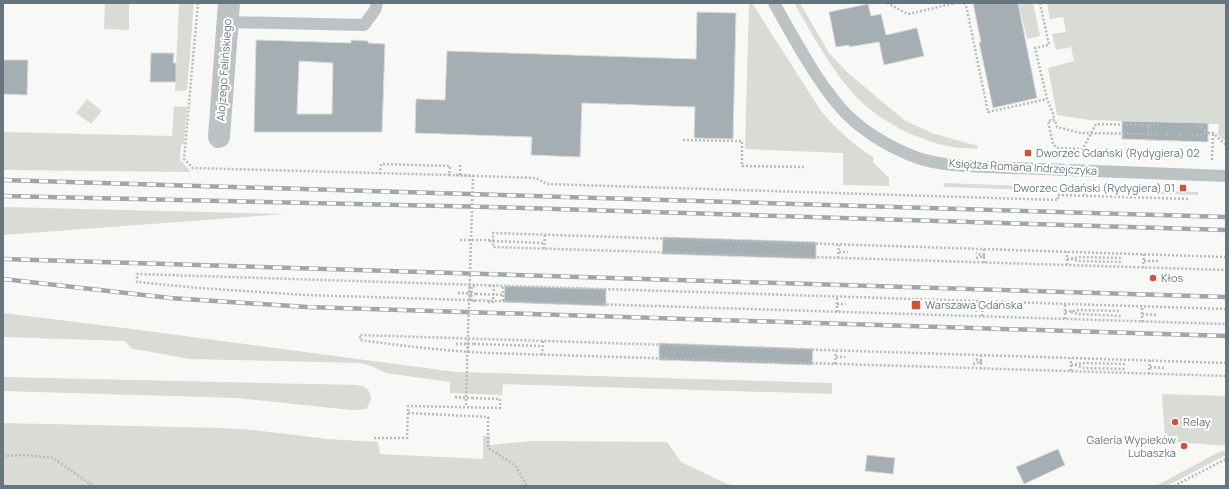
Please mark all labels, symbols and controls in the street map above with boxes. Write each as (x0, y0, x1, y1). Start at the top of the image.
street label: Alojzego Felińskiego (212, 18, 235, 122)
place label: Dworzec Gdański (Rydygiera) 02 (1036, 145, 1200, 160)
marker: Dworzec Gdański (Rydygiera) 02 (1023, 148, 1033, 158)
street label: Księdza Romana Indrzejczyka (949, 155, 1097, 178)
place label: Dworzec Gdański (Rydygiera) 01 (1013, 180, 1175, 195)
marker: Dworzec Gdański (Rydygiera) 01 (1178, 183, 1188, 193)
place label: Kłos (1161, 270, 1183, 285)
marker: Kłos (1148, 273, 1158, 283)
place label: Warszawa Gdańska (925, 297, 1023, 312)
marker: Warszawa Gdańska (910, 299, 922, 311)
place label: Relay (1183, 414, 1211, 429)
marker: Relay (1170, 417, 1180, 427)
place label: Galeria Wypieków Lubaszka (1087, 432, 1177, 460)
marker: Galeria Wypieków Lubaszka (1179, 441, 1189, 451)

